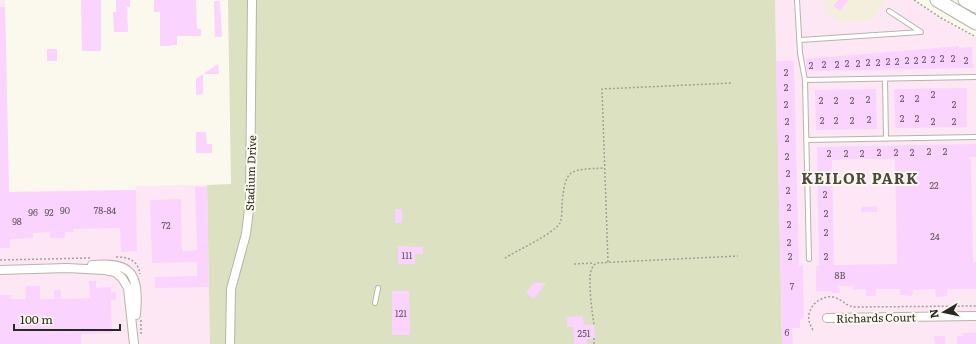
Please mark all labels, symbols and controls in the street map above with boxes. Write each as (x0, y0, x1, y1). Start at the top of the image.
house number: 2 (940, 51, 945, 65)
house number: 2 (951, 51, 956, 65)
house number: 2 (922, 52, 927, 66)
house number: 2 (931, 52, 936, 66)
house number: 2 (905, 53, 910, 67)
house number: 2 (914, 53, 919, 67)
house number: 2 (964, 53, 969, 67)
house number: 2 (886, 54, 891, 68)
house number: 2 (895, 54, 900, 68)
house number: 2 (866, 55, 871, 69)
house number: 2 (876, 55, 881, 69)
house number: 2 (845, 56, 850, 70)
house number: 2 (856, 56, 861, 70)
house number: 2 (822, 57, 827, 71)
house number: 2 (835, 57, 840, 71)
house number: 2 (809, 58, 814, 72)
house number: 2 (784, 65, 789, 79)
house number: 2 (784, 80, 789, 94)
house number: 2 (931, 87, 936, 101)
house number: 2 (900, 91, 905, 105)
house number: 2 (915, 91, 920, 105)
house number: 2 (866, 92, 871, 106)
house number: 2 (819, 93, 824, 107)
house number: 2 (834, 93, 839, 107)
house number: 2 (850, 93, 855, 107)
house number: 2 (784, 97, 789, 111)
house number: 2 (952, 97, 957, 111)
house number: 2 (900, 111, 905, 125)
house number: 2 (915, 111, 920, 125)
house number: 2 (867, 112, 872, 126)
house number: 2 (820, 113, 825, 127)
house number: 2 (834, 113, 839, 127)
house number: 2 (850, 113, 855, 127)
house number: 2 (785, 114, 790, 128)
house number: 2 (931, 114, 936, 128)
house number: 2 (952, 114, 957, 128)
house number: 2 (785, 131, 790, 145)
street label: Stadium Drive (241, 135, 259, 211)
house number: 2 (927, 144, 932, 158)
house number: 2 (943, 144, 948, 158)
house number: 2 (877, 145, 882, 159)
house number: 2 (894, 145, 899, 159)
house number: 2 (910, 145, 915, 159)
house number: 2 (827, 146, 832, 160)
house number: 2 (844, 146, 849, 160)
house number: 2 (860, 146, 865, 160)
house number: 2 (785, 149, 790, 163)
house number: 2 (786, 166, 791, 180)
district label: KEILOR PARK (801, 166, 919, 189)
house number: 22 (929, 178, 939, 192)
house number: 2 (786, 183, 791, 197)
house number: 2 (823, 187, 828, 201)
house number: 2 (787, 200, 792, 214)
house number: 90 (60, 203, 70, 217)
house number: 78-84 (94, 203, 116, 217)
house number: 96 (28, 205, 38, 219)
house number: 92 (44, 205, 54, 219)
house number: 2 (824, 206, 829, 220)
house number: 98 (12, 214, 22, 228)
house number: 2 (787, 217, 792, 231)
house number: 72 (161, 218, 171, 232)
house number: 2 (824, 225, 829, 239)
house number: 24 (930, 229, 940, 243)
house number: 2 (787, 235, 792, 249)
house number: 111 (402, 248, 413, 262)
house number: 2 (788, 249, 793, 263)
house number: 2 (824, 249, 829, 263)
house number: 8B (835, 268, 846, 282)
house number: 7 (790, 279, 795, 293)
north arrow (924, 292, 964, 332)
scale bar (14, 306, 120, 332)
house number: 121 (395, 306, 407, 320)
street label: Richards Court (836, 308, 917, 326)
text: N (925, 308, 942, 320)
text: 100 m (20, 310, 53, 328)
house number: 6 (785, 325, 790, 339)
house number: 251 (578, 326, 591, 340)

